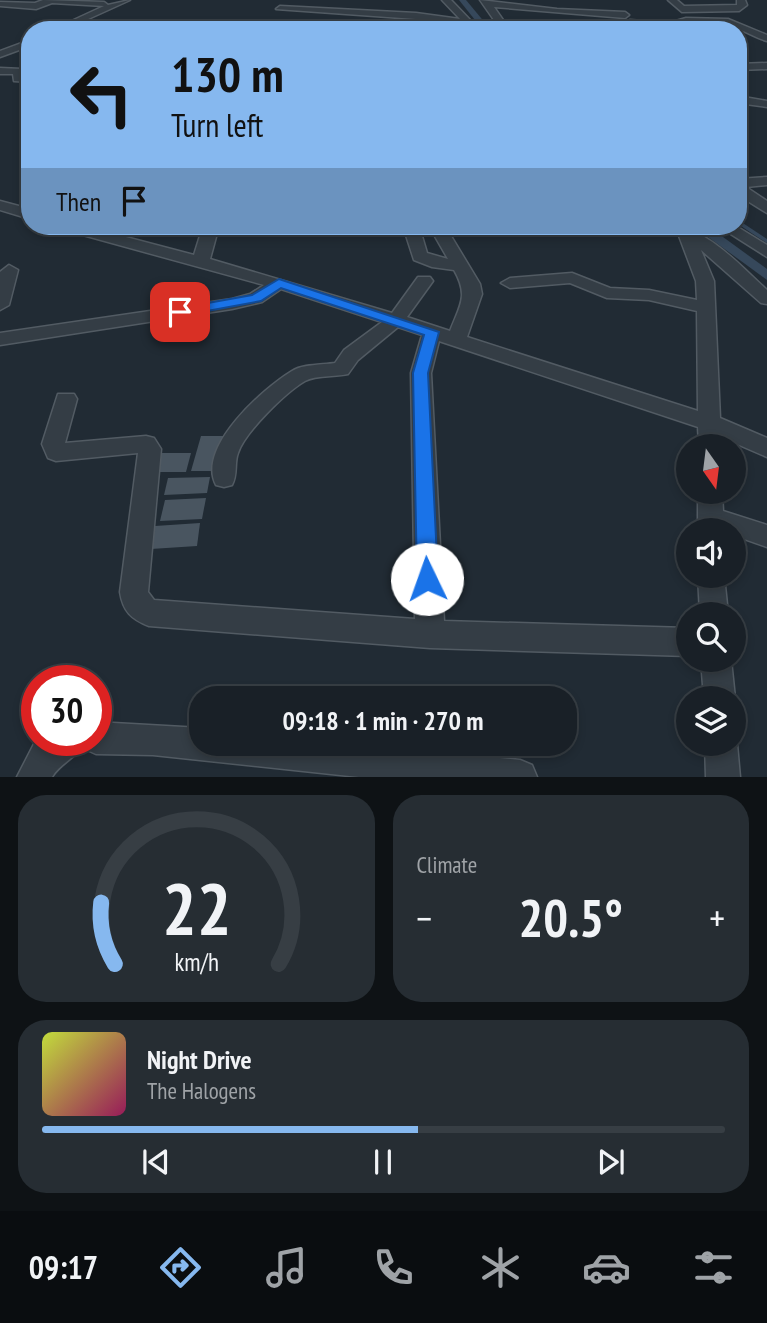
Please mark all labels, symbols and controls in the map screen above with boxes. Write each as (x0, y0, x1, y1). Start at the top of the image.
text: 130 m (171, 42, 284, 106)
icon: left (56, 49, 147, 140)
text: Turn left (171, 104, 263, 146)
icon: arrive (115, 182, 153, 220)
text: Then (56, 185, 101, 218)
pin (150, 282, 210, 342)
icon: arrive (161, 293, 199, 331)
north arrow (676, 434, 746, 504)
map controls (676, 434, 746, 756)
button: sound (676, 518, 746, 588)
position arrow (390, 542, 464, 616)
button: search (676, 602, 746, 672)
speed limit sign: 30 (21, 665, 112, 756)
button: layers (676, 686, 746, 756)
text: 09:18 · 1 min · 270 m (283, 704, 483, 737)
text: Climate (417, 850, 477, 879)
text: 22 (161, 861, 231, 955)
text: 20.5° (518, 884, 623, 951)
text: − (417, 893, 432, 942)
text: + (709, 893, 725, 942)
text: km/h (174, 946, 218, 978)
text: Night Drive (147, 1043, 252, 1076)
text: The Halogens (147, 1076, 256, 1105)
icon: previous (137, 1143, 175, 1181)
icon: pause (364, 1143, 402, 1181)
icon: next (592, 1143, 630, 1181)
icon: directions (156, 1243, 205, 1292)
icon: music (262, 1243, 311, 1292)
icon: phone (369, 1243, 418, 1292)
icon: climate (476, 1243, 525, 1292)
icon: car (582, 1243, 631, 1292)
icon: filters (689, 1243, 738, 1292)
text: 09:17 (29, 1246, 98, 1288)

